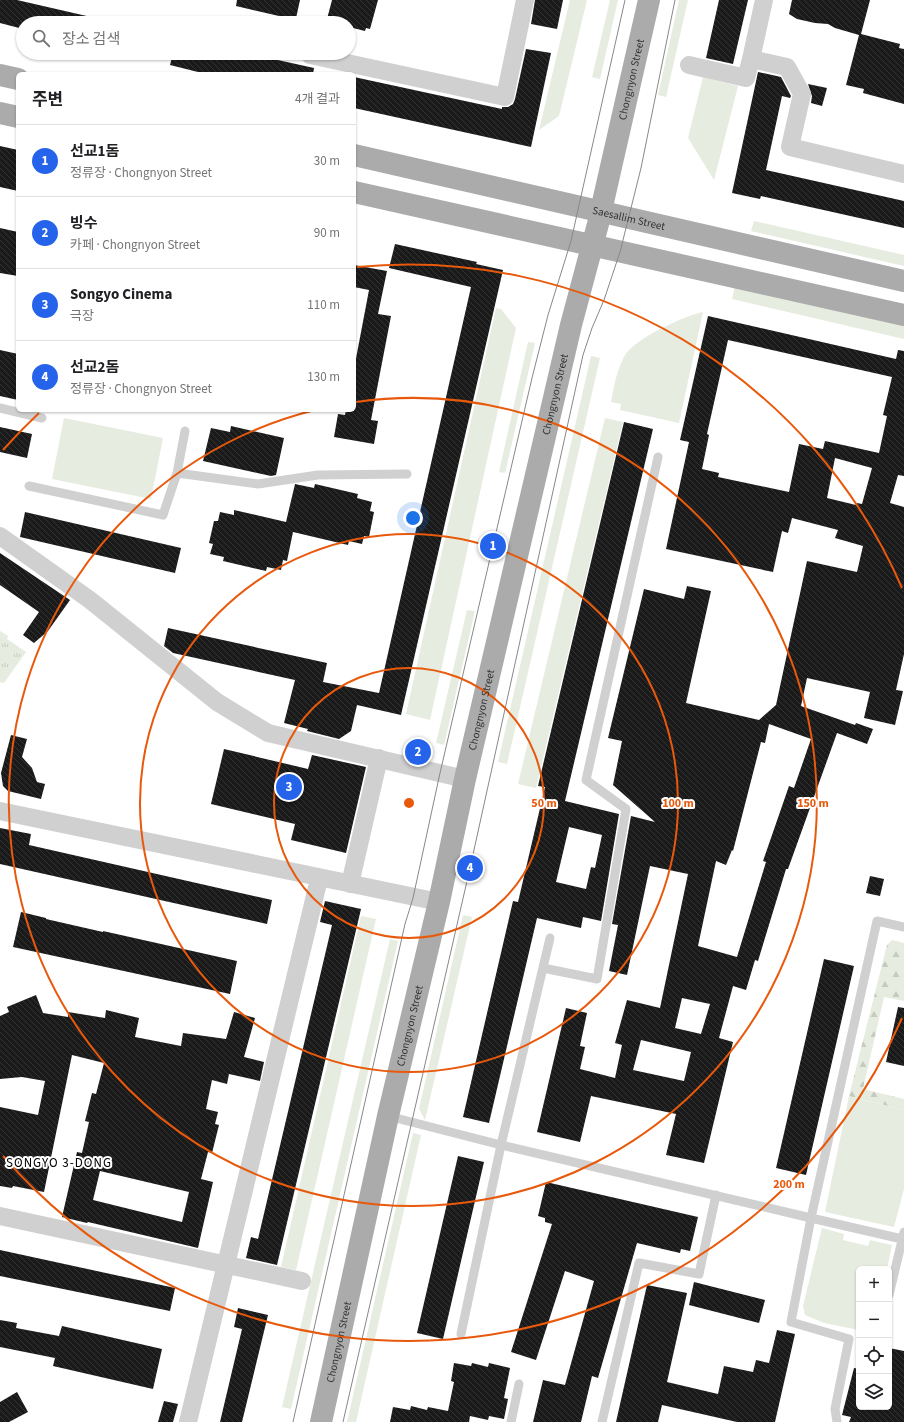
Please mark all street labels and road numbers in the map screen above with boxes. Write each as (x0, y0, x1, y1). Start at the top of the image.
street label: Chongnyon Street (614, 37, 647, 121)
street label: Saesallim Street (591, 202, 667, 234)
street label: Chongnyon Street (538, 352, 572, 436)
street label: Chongnyon Street (464, 668, 498, 752)
street label: Chongnyon Street (393, 984, 426, 1068)
street label: Chongnyon Street (322, 1300, 355, 1384)

